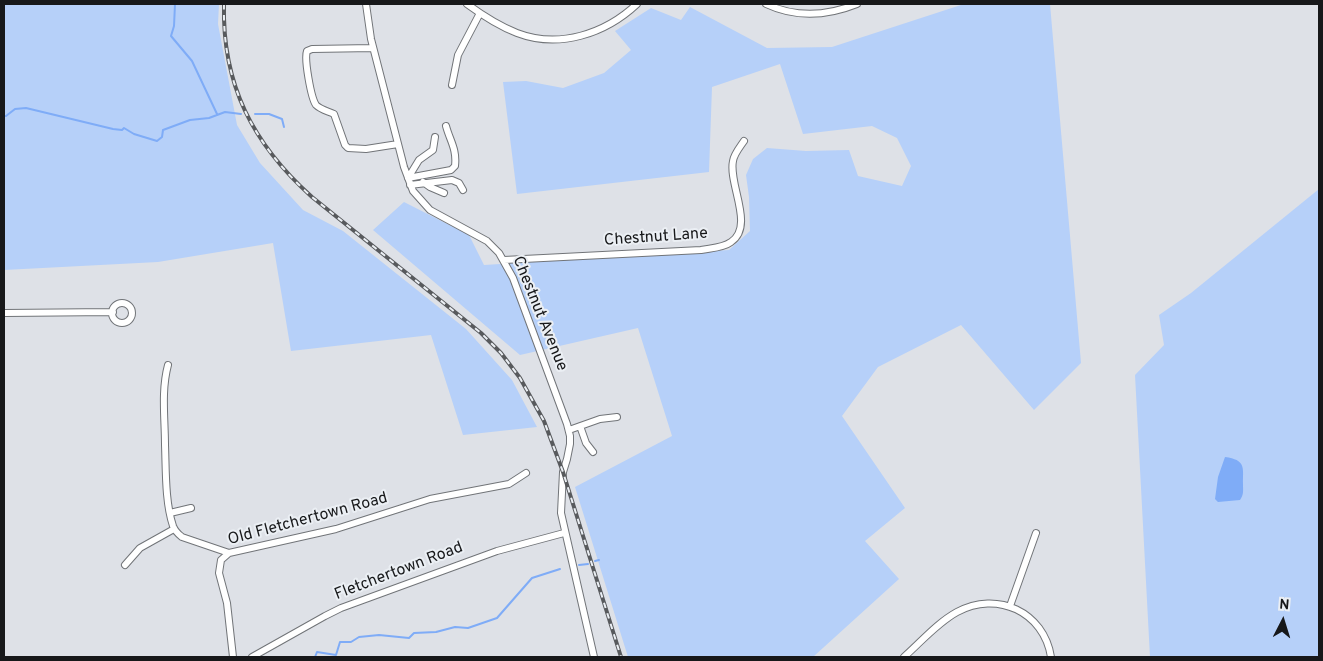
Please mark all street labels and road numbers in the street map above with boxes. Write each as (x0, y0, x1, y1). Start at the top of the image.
street label: Chestnut Lane (603, 225, 709, 251)
street label: Chestnut Avenue (507, 254, 571, 374)
street label: Old Fletchertown Road (226, 489, 390, 551)
street label: Fletchertown Road (332, 539, 466, 605)

